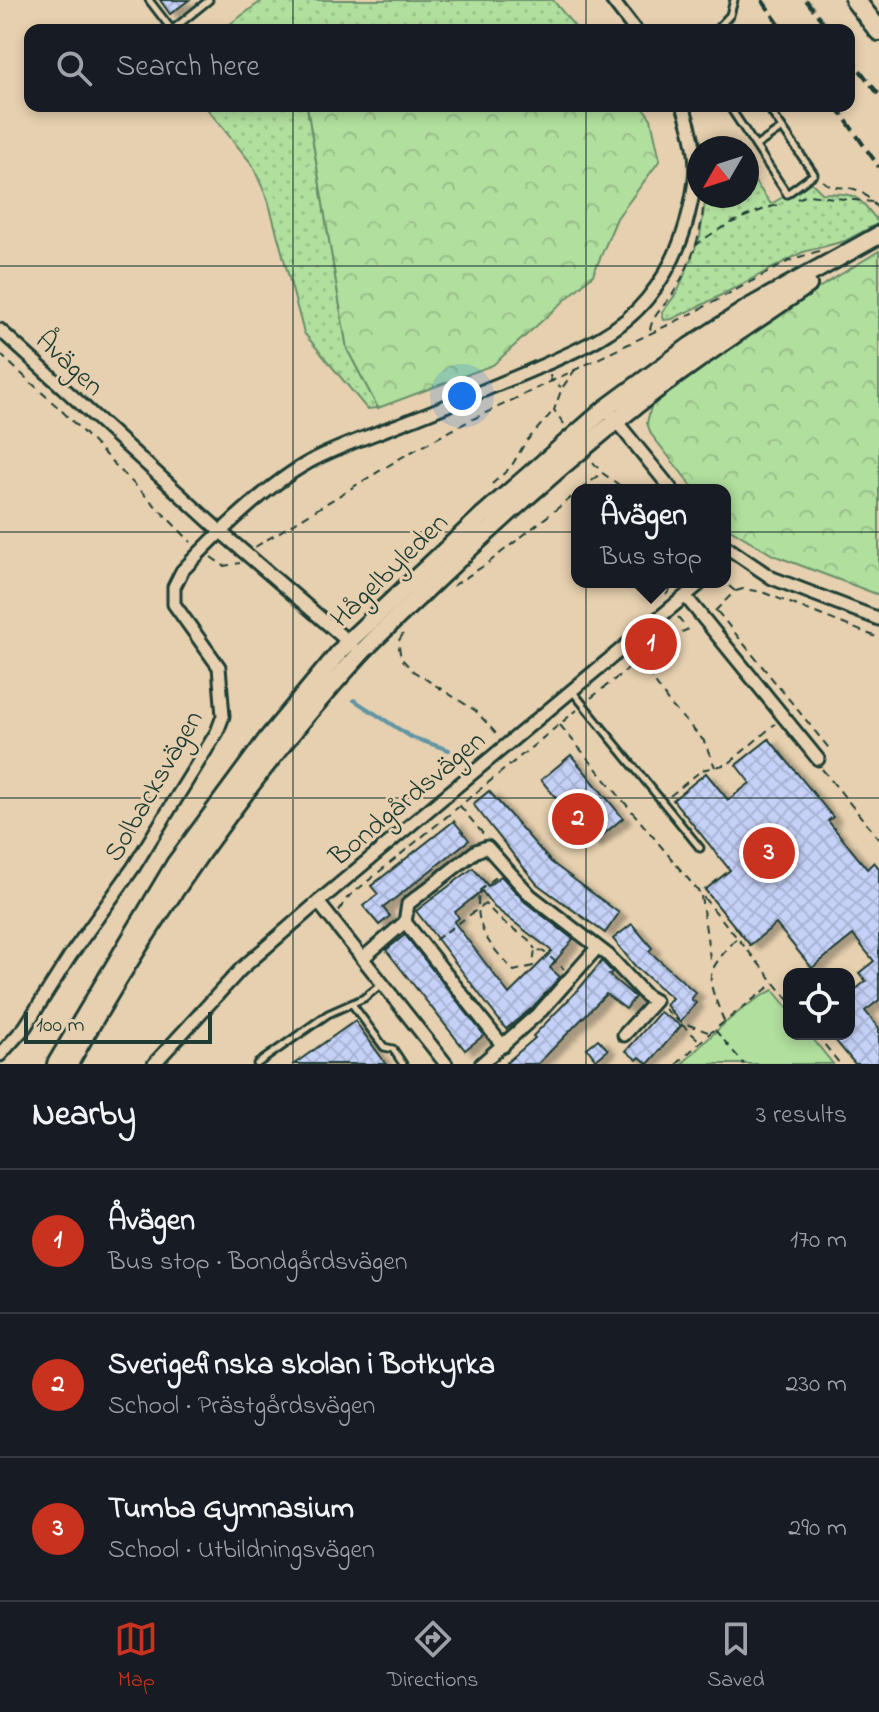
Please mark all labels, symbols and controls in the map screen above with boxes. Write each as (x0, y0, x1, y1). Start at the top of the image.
search box (24, 24, 855, 112)
icon: search (52, 46, 96, 90)
text: Search here (116, 46, 260, 90)
north arrow (687, 136, 759, 208)
street label: Åvägen (25, 322, 112, 407)
your location (442, 376, 482, 416)
popup (571, 484, 731, 588)
text: Åvägen (600, 495, 687, 539)
street label: Hågelbyleden (322, 504, 459, 639)
text: Bus stop (600, 539, 702, 577)
pin: 1 (625, 614, 677, 674)
street label: Solbacksvägen (95, 703, 215, 870)
street label: Bondgårdsvägen (320, 722, 495, 878)
pin: 2 (552, 789, 604, 849)
pin: 3 (743, 823, 795, 883)
map controls (783, 968, 855, 1040)
button: locate (783, 968, 855, 1040)
scale bar (24, 1008, 212, 1044)
text: 100 m (36, 1010, 85, 1042)
text: Nearby (32, 1091, 136, 1141)
text: 3 results (756, 1097, 847, 1135)
text: Åvägen (108, 1200, 195, 1244)
text: 1 (54, 1222, 62, 1260)
text: 170 m (790, 1222, 847, 1260)
text: Bus stop · Bondgårdsvägen (108, 1244, 408, 1282)
text: Sverigefinska skolan i Botkyrka (108, 1344, 495, 1388)
text: 2 (52, 1366, 64, 1404)
text: 230 m (785, 1366, 847, 1404)
text: School · Prästgårdsvägen (108, 1388, 375, 1426)
text: Tumba Gymnasium (108, 1488, 354, 1532)
text: 3 (53, 1510, 63, 1548)
text: 290 m (788, 1510, 847, 1548)
text: School · Utbildningsvägen (108, 1532, 375, 1570)
tab: Map (114, 1617, 158, 1697)
tab: Directions (387, 1617, 478, 1697)
tab: Saved (707, 1617, 765, 1697)

